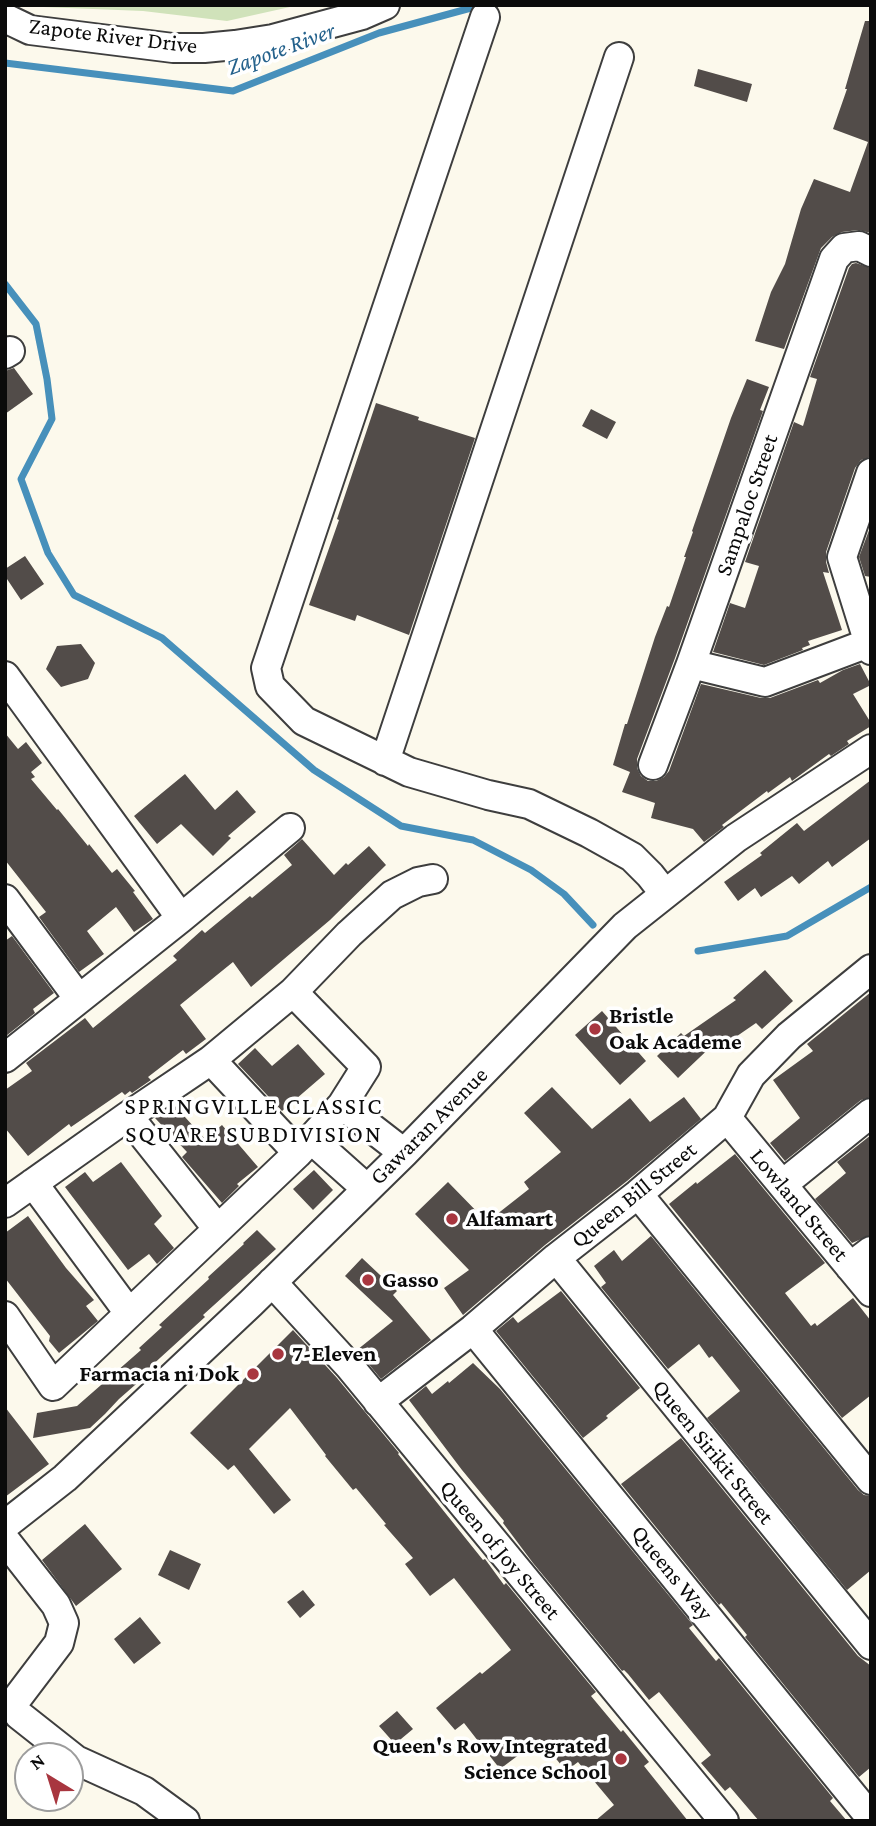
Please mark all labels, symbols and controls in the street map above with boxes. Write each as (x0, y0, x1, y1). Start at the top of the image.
street label: Zapote River Drive (27, 12, 199, 60)
water label: Zapote River (223, 16, 339, 82)
street label: Sampaloc Street (710, 431, 784, 579)
place label: Bristle Oak Academe (609, 1002, 742, 1056)
marker: Bristle Oak Academe (587, 1021, 603, 1037)
street label: Gawaran Avenue (364, 1061, 494, 1191)
district label: SPRINGVILLE CLASSIC SQUARE SUBDIVISION (127, 1093, 381, 1149)
street label: Queen Bill Street (566, 1136, 702, 1254)
street label: Lowland Street (744, 1143, 854, 1267)
place label: Alfamart (466, 1205, 553, 1233)
marker: Alfamart (444, 1211, 460, 1227)
place label: Gasso (382, 1266, 439, 1294)
marker: Gasso (360, 1272, 376, 1288)
place label: 7-Eleven (292, 1340, 377, 1368)
marker: 7-Eleven (270, 1346, 286, 1362)
place label: Farmacia ni Dok (79, 1360, 239, 1388)
marker: Farmacia ni Dok (245, 1366, 261, 1382)
street label: Queen Sirikit Street (646, 1374, 780, 1530)
street label: Queen of Joy Street (434, 1474, 566, 1626)
street label: Queens Way (625, 1520, 719, 1626)
place label: Queen's Row Integrated Science School (373, 1732, 607, 1786)
north arrow (14, 1742, 84, 1812)
text: N (25, 1749, 49, 1774)
marker: Queen's Row Integrated Science School (613, 1751, 629, 1767)

